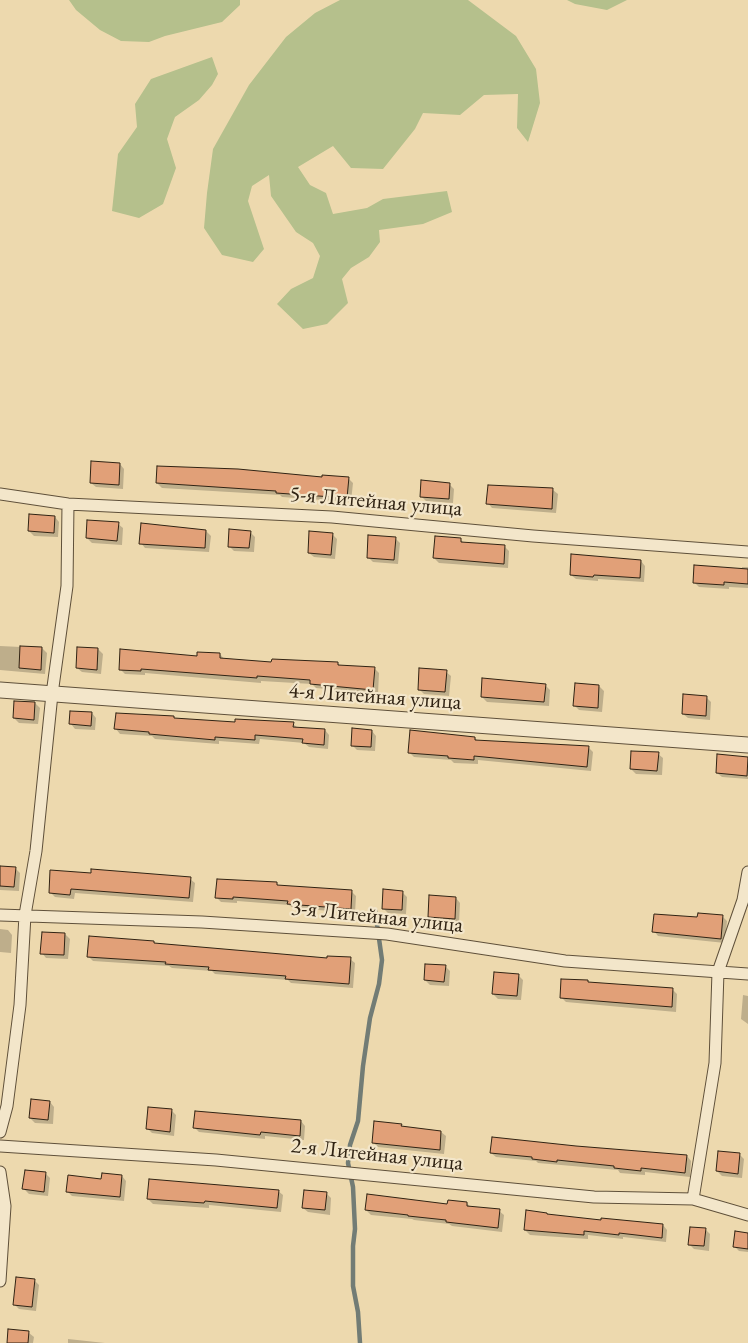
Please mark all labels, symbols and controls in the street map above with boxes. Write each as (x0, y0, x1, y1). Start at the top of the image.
street label: 5-я Литейная улица (289, 481, 463, 523)
street label: 4-я Литейная улица (288, 678, 462, 716)
street label: 3-я Литейная улица (290, 895, 464, 939)
street label: 2-я Литейная улица (290, 1133, 464, 1177)

